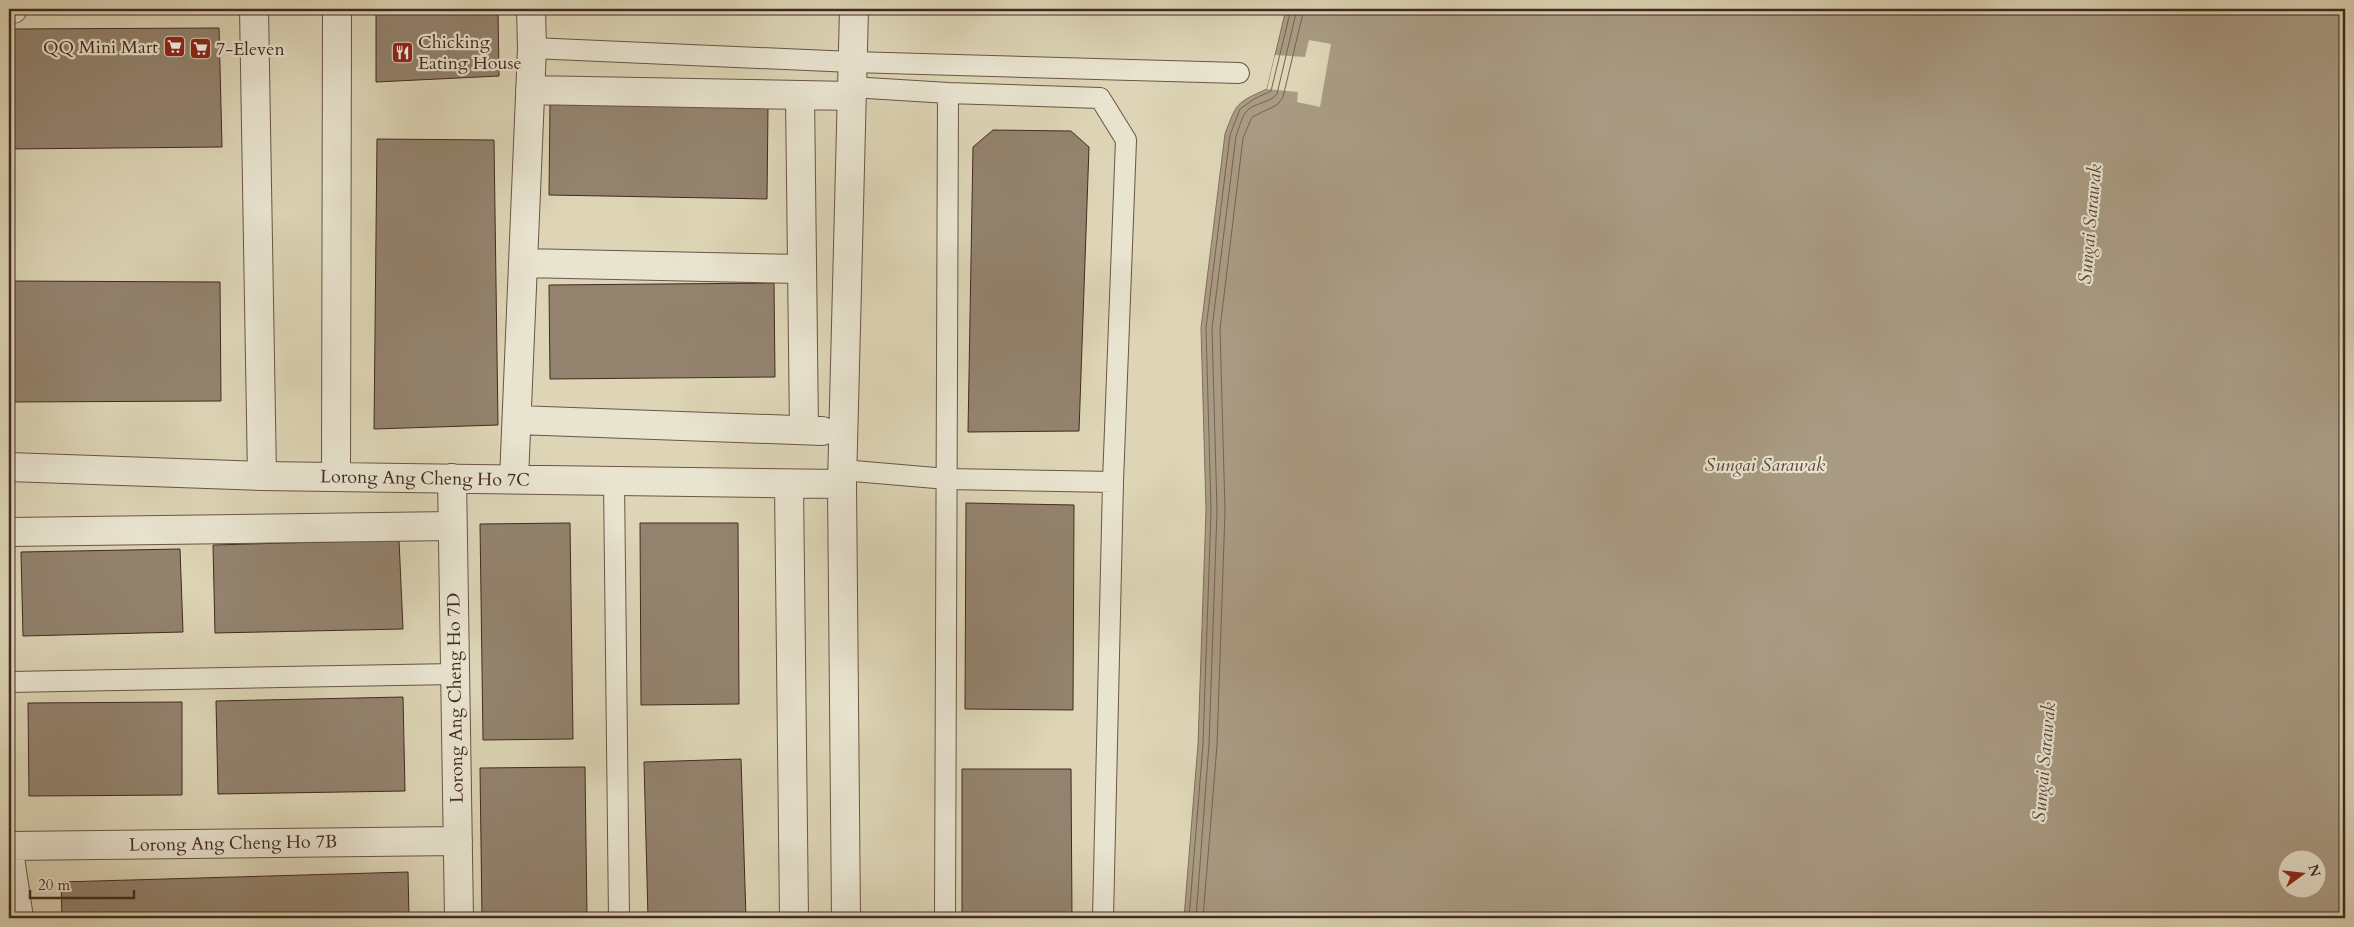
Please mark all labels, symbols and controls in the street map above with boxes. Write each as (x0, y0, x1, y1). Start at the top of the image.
place label: Chicking Eating House (418, 30, 522, 76)
place label: QQ Mini Mart (43, 35, 158, 60)
supermarket icon: QQ Mini Mart (162, 35, 186, 59)
supermarket icon: 7-Eleven (188, 37, 212, 61)
place label: 7-Eleven (216, 37, 285, 62)
restaurant icon: Chicking Eating House (390, 40, 414, 64)
water label: Sungai Sarawak (2072, 162, 2108, 285)
water label: Sungai Sarawak (1705, 452, 1826, 478)
street label: Lorong Ang Cheng Ho 7C (320, 464, 530, 493)
street label: Lorong Ang Cheng Ho 7D (441, 593, 470, 803)
water label: Sungai Sarawak (2026, 700, 2062, 823)
street label: Lorong Ang Cheng Ho 7B (129, 829, 337, 858)
north arrow (2276, 850, 2326, 900)
text: N (2303, 862, 2325, 879)
scale bar (30, 867, 134, 899)
text: 20 m (38, 875, 70, 895)

